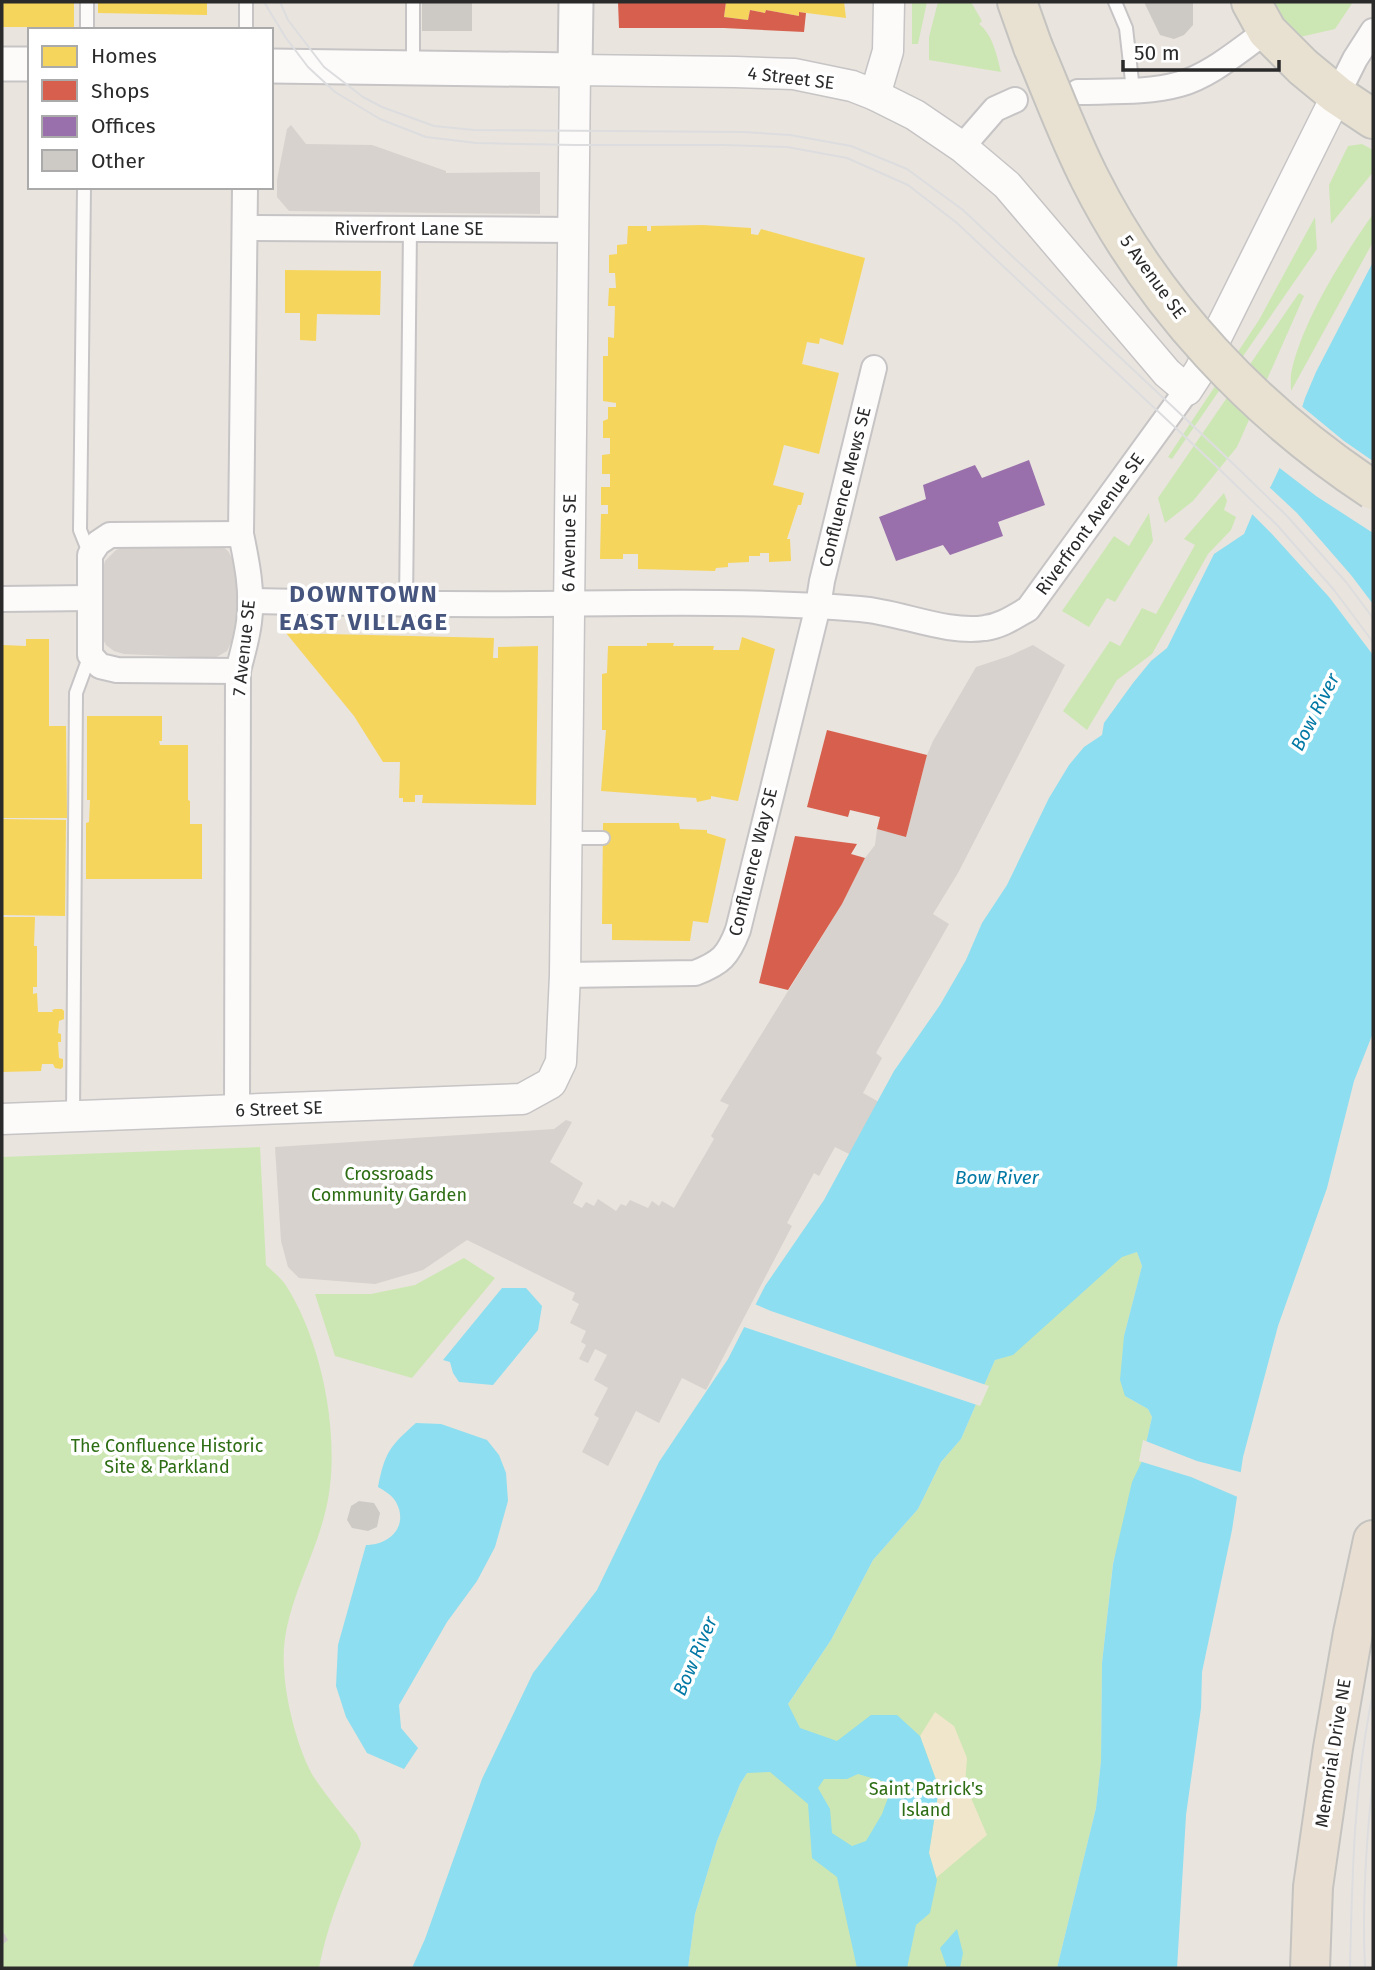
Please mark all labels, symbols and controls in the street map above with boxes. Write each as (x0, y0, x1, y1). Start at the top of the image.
legend (28, 28, 273, 189)
scale bar (1123, 28, 1279, 72)
text: 50 m (1134, 40, 1180, 66)
text: Homes (91, 43, 157, 69)
street label: 4 Street SE (746, 62, 836, 94)
text: Shops (91, 78, 149, 104)
text: Offices (91, 113, 156, 139)
text: Other (91, 148, 145, 174)
street label: Riverfront Lane SE (334, 218, 484, 240)
street label: 5 Avenue SE (1115, 231, 1191, 323)
street label: Confluence Mews SE (814, 405, 876, 569)
street label: Riverfront Avenue SE (1031, 449, 1149, 599)
street label: 6 Avenue SE (557, 494, 581, 592)
district label: DOWNTOWN EAST VILLAGE (279, 580, 449, 636)
street label: 7 Avenue SE (228, 599, 260, 697)
water label: Bow River (1286, 669, 1345, 755)
street label: Confluence Way SE (724, 786, 782, 938)
street label: 6 Street SE (235, 1096, 323, 1122)
park label: Crossroads Community Garden (311, 1163, 467, 1206)
water label: Bow River (955, 1166, 1040, 1189)
park label: The Confluence Historic Site & Parkland (71, 1435, 264, 1478)
water label: Bow River (668, 1612, 722, 1699)
street label: Memorial Drive NE (1310, 1677, 1356, 1829)
park label: Saint Patrick's Island (869, 1778, 983, 1821)

